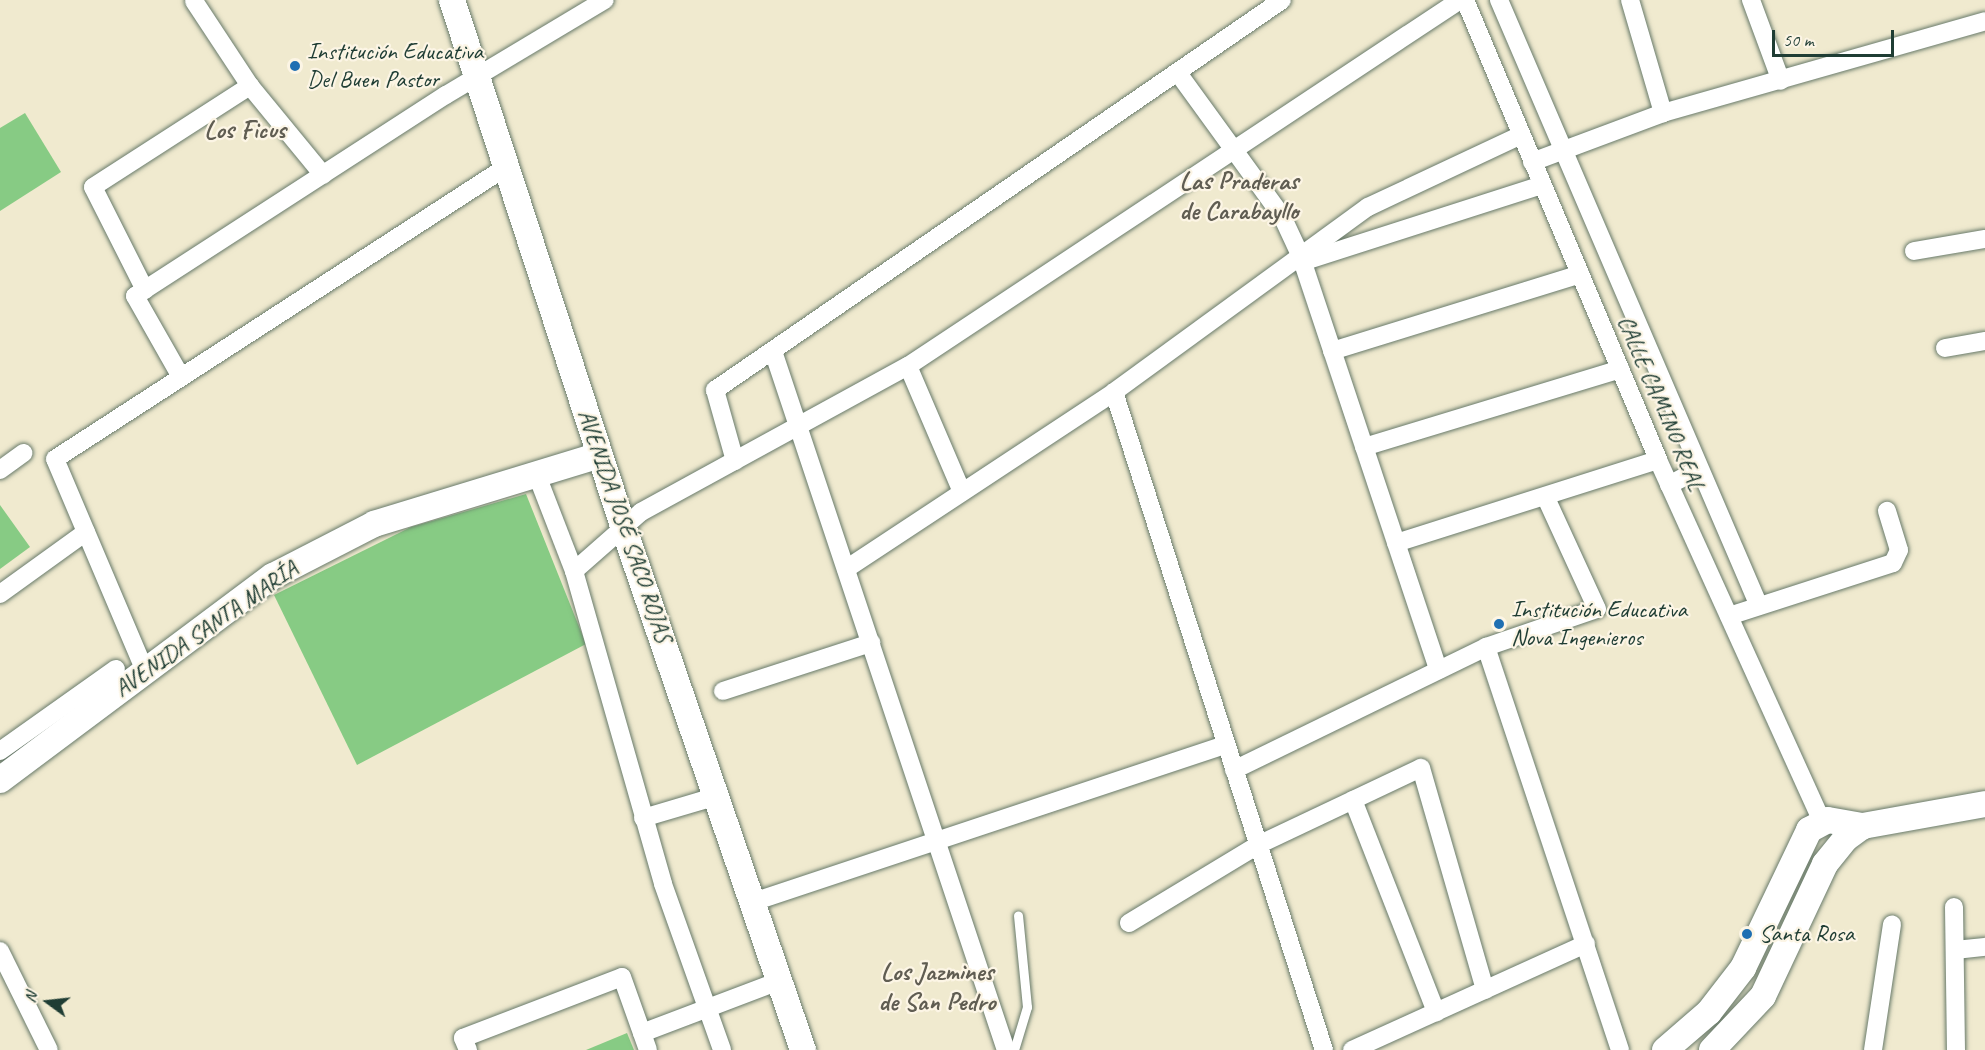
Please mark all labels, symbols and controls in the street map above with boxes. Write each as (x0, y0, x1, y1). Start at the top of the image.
scale bar (1775, 18, 1896, 56)
text: 50 m (1783, 29, 1814, 51)
place label: Institución Educativa Del Buen Pastor (307, 38, 482, 94)
marker: Institución Educativa Del Buen Pastor (288, 59, 302, 73)
district label: Los Ficus (204, 114, 286, 146)
district label: Las Praderas de Carabayllo (1179, 165, 1299, 226)
street label: CALLE CAMINO REAL (1611, 311, 1711, 495)
street label: AVENIDA JOSÉ SACO ROJAS (571, 405, 679, 647)
street label: AVENIDA SANTA MARÍA (109, 555, 303, 703)
place label: Institución Educativa Nova Ingenieros (1511, 596, 1686, 652)
marker: Institución Educativa Nova Ingenieros (1492, 617, 1506, 631)
place label: Santa Rosa (1759, 920, 1854, 948)
marker: Santa Rosa (1740, 927, 1754, 941)
district label: Los Jazmines de San Pedro (878, 956, 996, 1018)
north arrow (18, 972, 78, 1032)
text: N (20, 990, 42, 1005)

